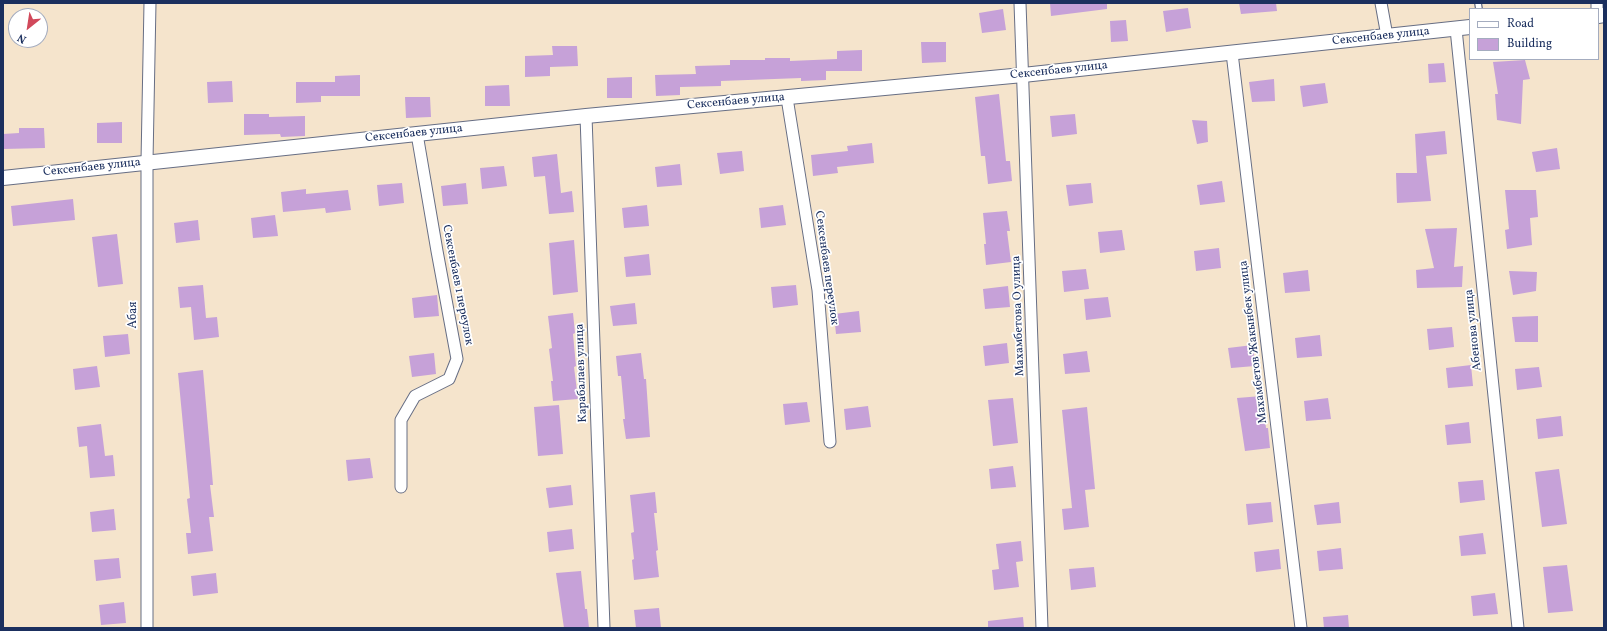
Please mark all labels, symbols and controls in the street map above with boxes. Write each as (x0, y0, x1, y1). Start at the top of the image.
north arrow (8, 8, 48, 48)
legend (1469, 8, 1599, 60)
text: Road (1507, 16, 1534, 32)
street label: Сексенбаев улица (1332, 25, 1430, 49)
text: N (15, 29, 29, 46)
text: Building (1507, 36, 1552, 52)
street label: Сексенбаев улица (1010, 59, 1108, 83)
street label: Сексенбаев улица (687, 91, 785, 113)
street label: Сексенбаев улица (365, 122, 463, 146)
street label: Сексенбаев улица (43, 156, 141, 180)
street label: Сексенбаев переулок (811, 210, 841, 326)
street label: Сексенбаев 1 переулок (438, 224, 476, 346)
street label: Махамбетова О улица (1010, 255, 1028, 377)
street label: Махамбетов Жакынбек улица (1237, 260, 1271, 424)
street label: Абенова улица (1463, 288, 1485, 372)
street label: Абая (127, 301, 141, 329)
street label: Карабалаев улица (573, 323, 591, 423)

